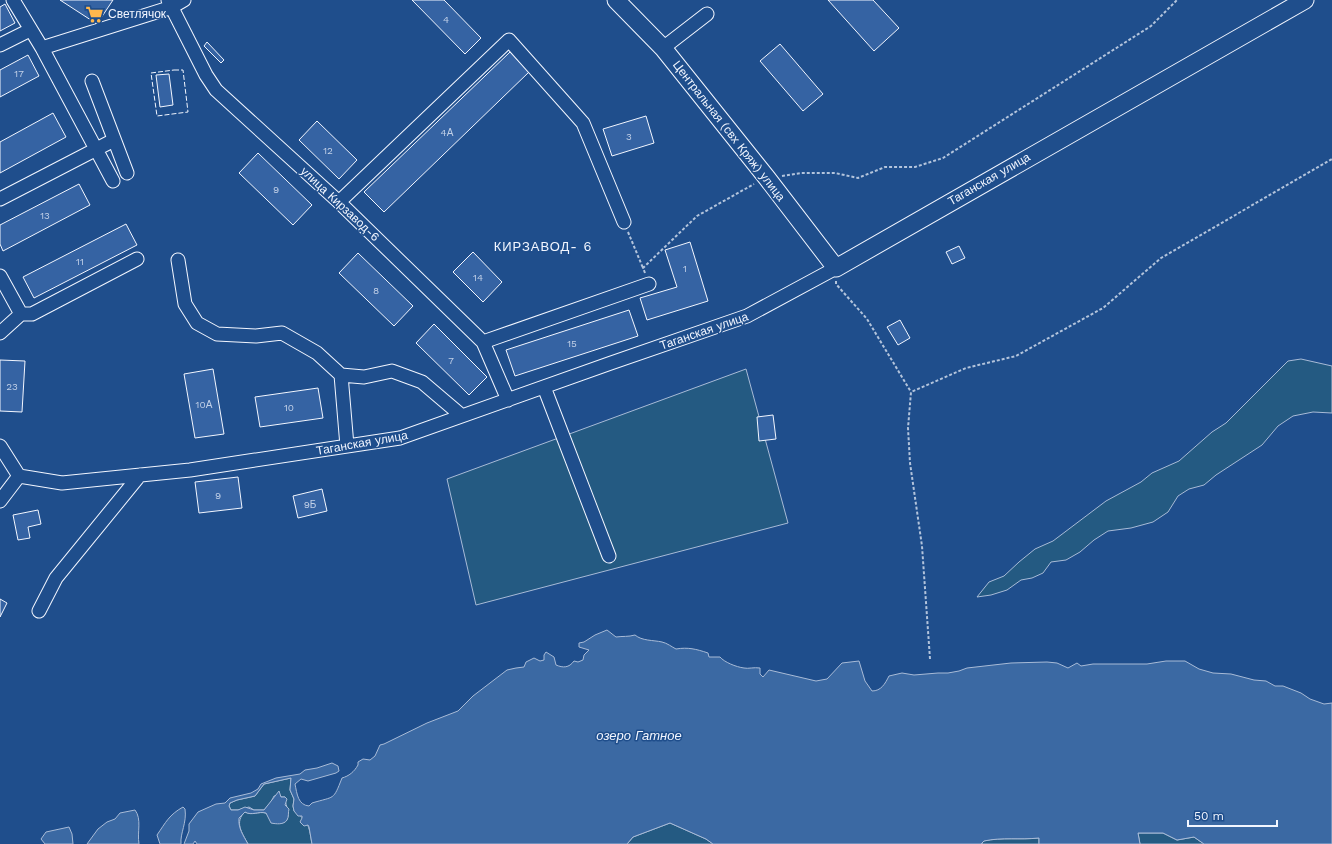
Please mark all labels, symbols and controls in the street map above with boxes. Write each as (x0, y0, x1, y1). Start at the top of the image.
supermarket icon: Светлячок (85, 4, 105, 24)
place label: Светлячок (108, 7, 167, 21)
house number: 4 (443, 14, 449, 25)
street label: Центральная (свх Кряж) улица (670, 58, 788, 204)
house number: 17 (14, 68, 24, 79)
house number: 4А (441, 127, 454, 138)
house number: 3 (626, 131, 632, 142)
house number: 12 (323, 145, 333, 156)
street label: Таганская улица (945, 150, 1033, 208)
street label: улица Кирзавод-6 (298, 164, 382, 244)
house number: 9 (273, 184, 279, 195)
house number: 13 (40, 210, 50, 221)
district label: КИРЗАВОД- 6 (494, 239, 592, 254)
house number: 11 (76, 256, 84, 267)
house number: 1 (683, 263, 687, 274)
house number: 14 (473, 272, 483, 283)
house number: 8 (373, 285, 379, 296)
street label: Таганская улица (658, 309, 750, 353)
house number: 15 (567, 338, 577, 349)
house number: 7 (448, 355, 454, 366)
house number: 23 (6, 381, 18, 392)
house number: 10А (196, 399, 213, 410)
house number: 10 (284, 402, 294, 413)
street label: Таганская улица (315, 428, 409, 458)
house number: 9 (215, 490, 221, 501)
house number: 9Б (304, 499, 317, 510)
water label: озеро Гатное (596, 728, 682, 743)
scale bar (1188, 802, 1277, 828)
text: 50 m (1194, 809, 1224, 823)

